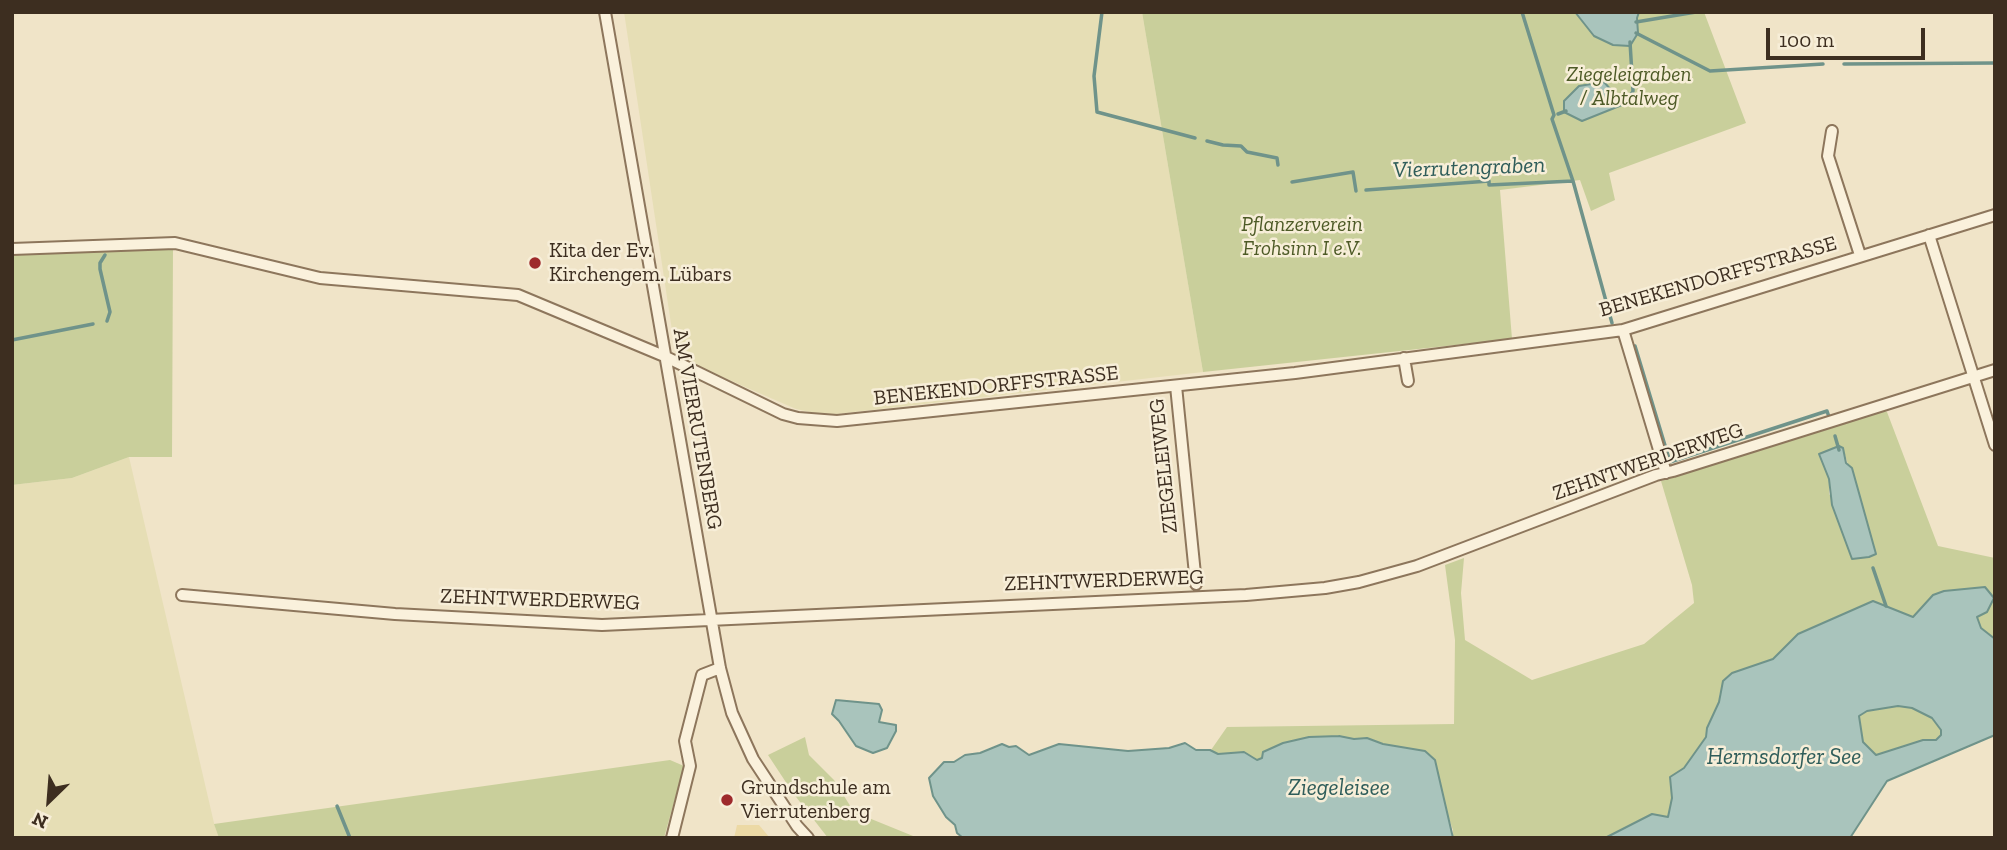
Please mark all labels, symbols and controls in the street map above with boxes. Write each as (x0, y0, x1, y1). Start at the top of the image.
scale bar (1769, 14, 1928, 58)
text: 100 m (1779, 27, 1834, 52)
park label: Ziegeleigraben / Albtalweg (1567, 62, 1691, 112)
water label: Vierrutengraben (1392, 152, 1546, 184)
park label: Pflanzerverein Frohsinn I e.V. (1241, 212, 1363, 262)
street label: BENEKENDORFFSTRASSE (1596, 231, 1840, 323)
place label: Kita der Ev. Kirchengem. Lübars (549, 238, 732, 288)
marker: Kita der Ev. Kirchengem. Lübars (527, 255, 543, 271)
street label: AM VIERRUTENBERG (667, 327, 727, 531)
street label: BENEKENDORFFSTRASSE (872, 361, 1120, 411)
street label: ZIEGELEIWEG (1144, 397, 1184, 535)
street label: ZEHNTWERDERWEG (1550, 418, 1746, 506)
street label: ZEHNTWERDERWEG (1004, 565, 1204, 597)
street label: ZEHNTWERDERWEG (440, 584, 640, 616)
water label: Hermsdorfer See (1707, 743, 1861, 771)
north arrow (14, 766, 84, 836)
water label: Ziegeleisee (1288, 774, 1390, 802)
place label: Grundschule am Vierrutenberg (741, 775, 891, 825)
marker: Grundschule am Vierrutenberg (719, 792, 735, 808)
text: N (29, 807, 51, 834)

